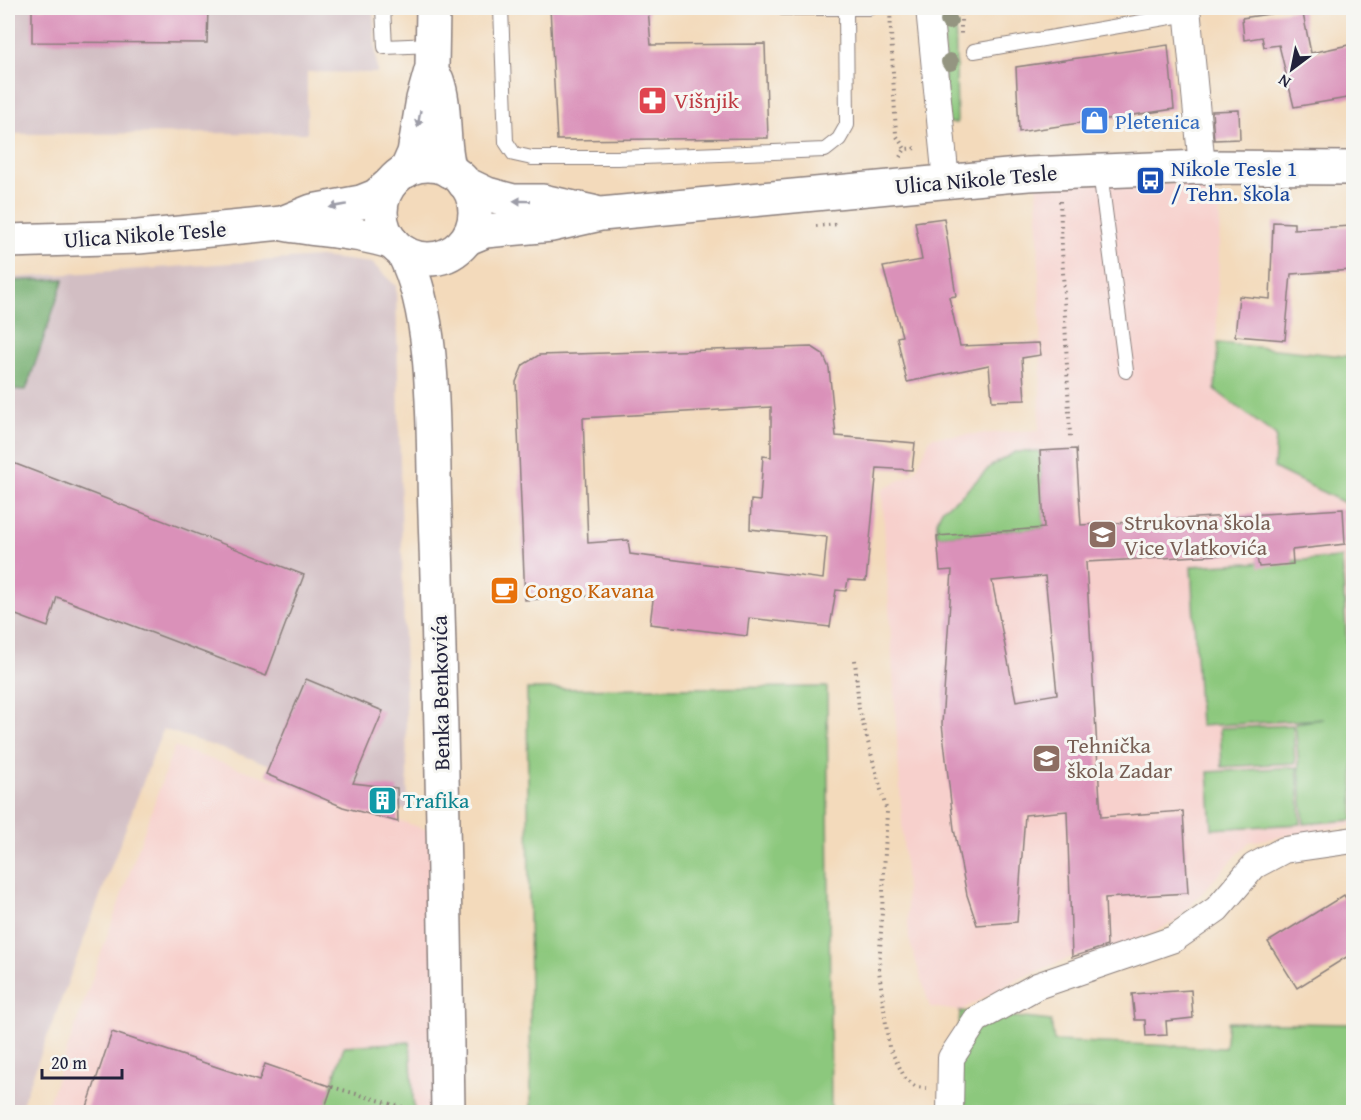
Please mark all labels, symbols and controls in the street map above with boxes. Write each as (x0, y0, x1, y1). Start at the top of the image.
north arrow (1262, 39, 1322, 99)
text: N (1273, 69, 1295, 95)
pharmacy icon: Višnjik (637, 84, 669, 116)
place label: Višnjik (674, 84, 740, 116)
shop icon: Pletenica (1078, 105, 1110, 137)
place label: Pletenica (1115, 105, 1201, 137)
one-way arrow (414, 110, 423, 129)
place label: Nikole Tesle 1 / Tehn. škola (1171, 152, 1297, 209)
street label: Ulica Nikole Tesle (894, 156, 1058, 202)
bus stop icon: Nikole Tesle 1 / Tehn. škola (1134, 165, 1166, 197)
one-way arrow (513, 196, 532, 206)
one-way arrow (328, 202, 347, 211)
street label: Ulica Nikole Tesle (63, 212, 227, 256)
place label: Strukovna škola Vice Vlatkovića (1124, 506, 1271, 563)
school or university icon: Strukovna škola Vice Vlatkovića (1087, 519, 1119, 551)
cafe icon: Congo Kavana (488, 574, 520, 606)
place label: Congo Kavana (525, 574, 655, 606)
street label: Benka Benkovića (423, 614, 457, 771)
place label: Tehnička škola Zadar (1067, 729, 1172, 786)
school or university icon: Tehnička škola Zadar (1030, 742, 1062, 774)
building icon: Trafika (366, 784, 398, 816)
place label: Trafika (403, 784, 470, 816)
scale bar (42, 1042, 122, 1080)
text: 20 m (51, 1049, 87, 1076)

